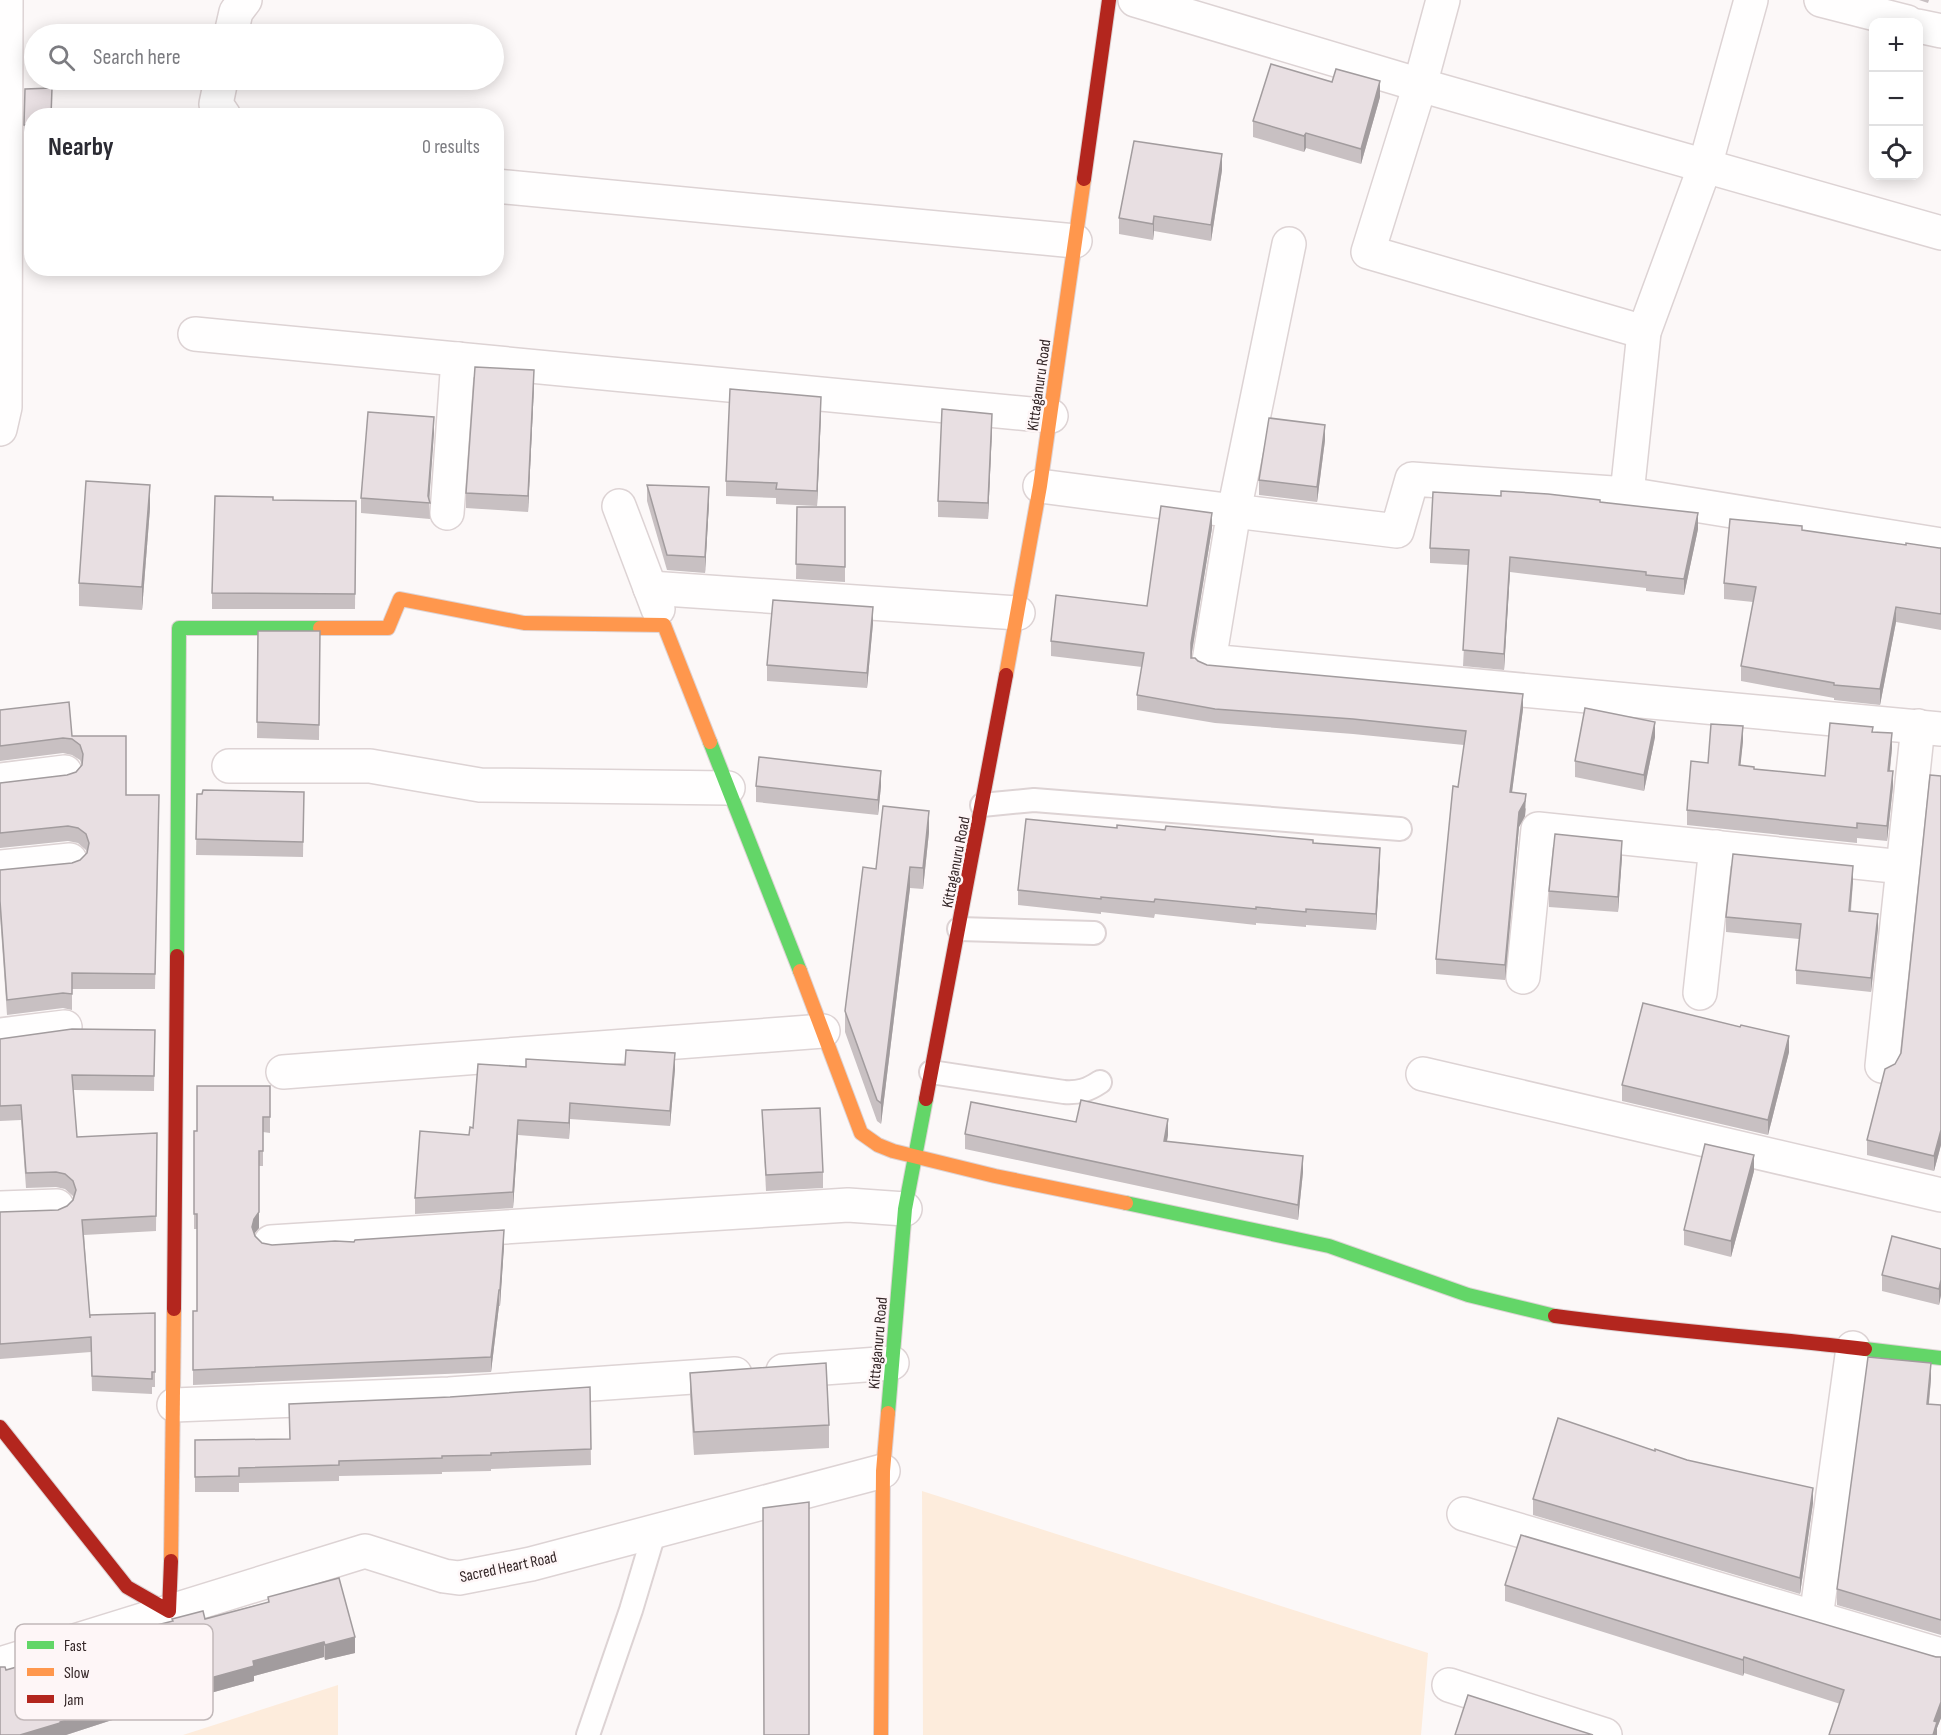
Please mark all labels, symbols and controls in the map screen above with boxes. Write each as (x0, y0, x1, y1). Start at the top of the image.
map controls (1869, 18, 1923, 180)
button: + (1869, 18, 1923, 72)
search box (24, 24, 504, 90)
icon: search (45, 41, 78, 74)
text: Search here (93, 44, 180, 71)
button: − (1869, 72, 1923, 126)
button: locate (1869, 126, 1923, 180)
text: Nearby (48, 132, 114, 163)
text: 0 results (422, 135, 480, 159)
street label: Kittaganuru Road (1024, 338, 1055, 432)
street label: Kittaganuru Road (938, 815, 975, 909)
street label: Kittaganuru Road (865, 1296, 892, 1390)
street label: Sacred Heart Road (458, 1548, 559, 1587)
legend (15, 1624, 213, 1720)
text: Fast (64, 1637, 87, 1656)
text: Slow (64, 1664, 89, 1683)
text: Jam (63, 1691, 84, 1710)

